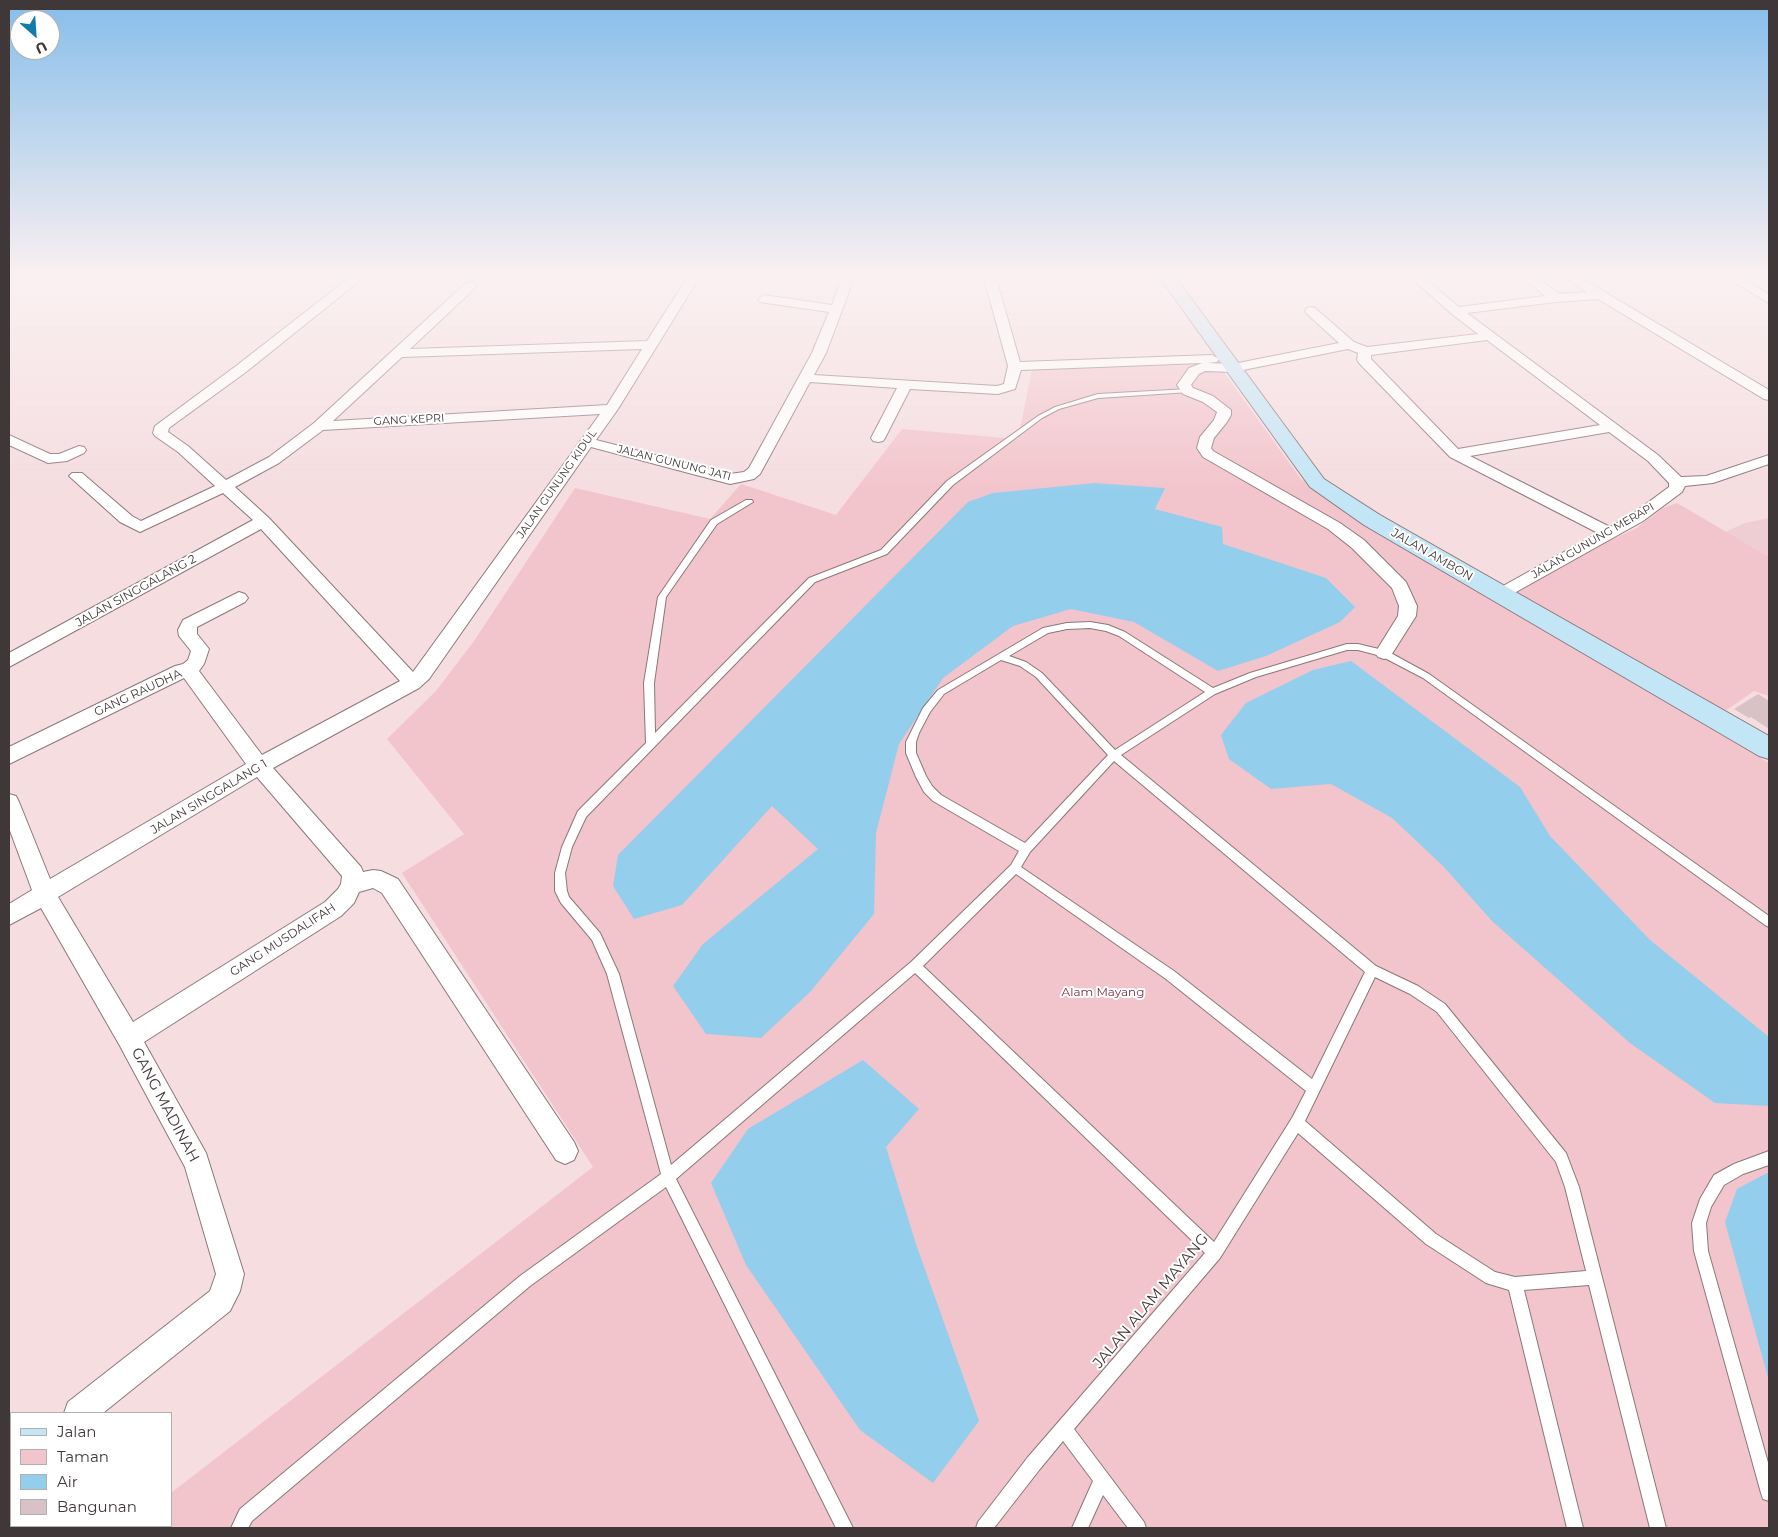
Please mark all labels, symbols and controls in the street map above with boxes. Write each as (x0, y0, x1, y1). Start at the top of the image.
north arrow (10, 10, 60, 60)
text: U (32, 37, 50, 58)
street label: GANG KEPRI (373, 412, 445, 428)
street label: JALAN GUNUNG KIDUL (514, 427, 600, 541)
street label: JALAN GUNUNG JATI (616, 442, 732, 484)
street label: JALAN GUNUNG MERAPI (1529, 500, 1657, 582)
street label: JALAN AMBON (1389, 526, 1475, 584)
street label: JALAN SINGGALANG 2 (73, 552, 199, 630)
street label: GANG RAUDHA (92, 666, 184, 720)
street label: JALAN SINGGALANG 1 (148, 757, 270, 837)
street label: GANG MUSDALIFAH (227, 900, 339, 980)
park label: Alam Mayang (1062, 985, 1144, 999)
street label: GANG MADINAH (127, 1045, 203, 1165)
street label: JALAN ALAM MAYANG (1089, 1230, 1213, 1372)
legend (10, 1412, 172, 1527)
text: Jalan (57, 1422, 96, 1441)
text: Taman (57, 1447, 109, 1466)
text: Air (57, 1472, 78, 1491)
text: Bangunan (57, 1497, 137, 1516)

